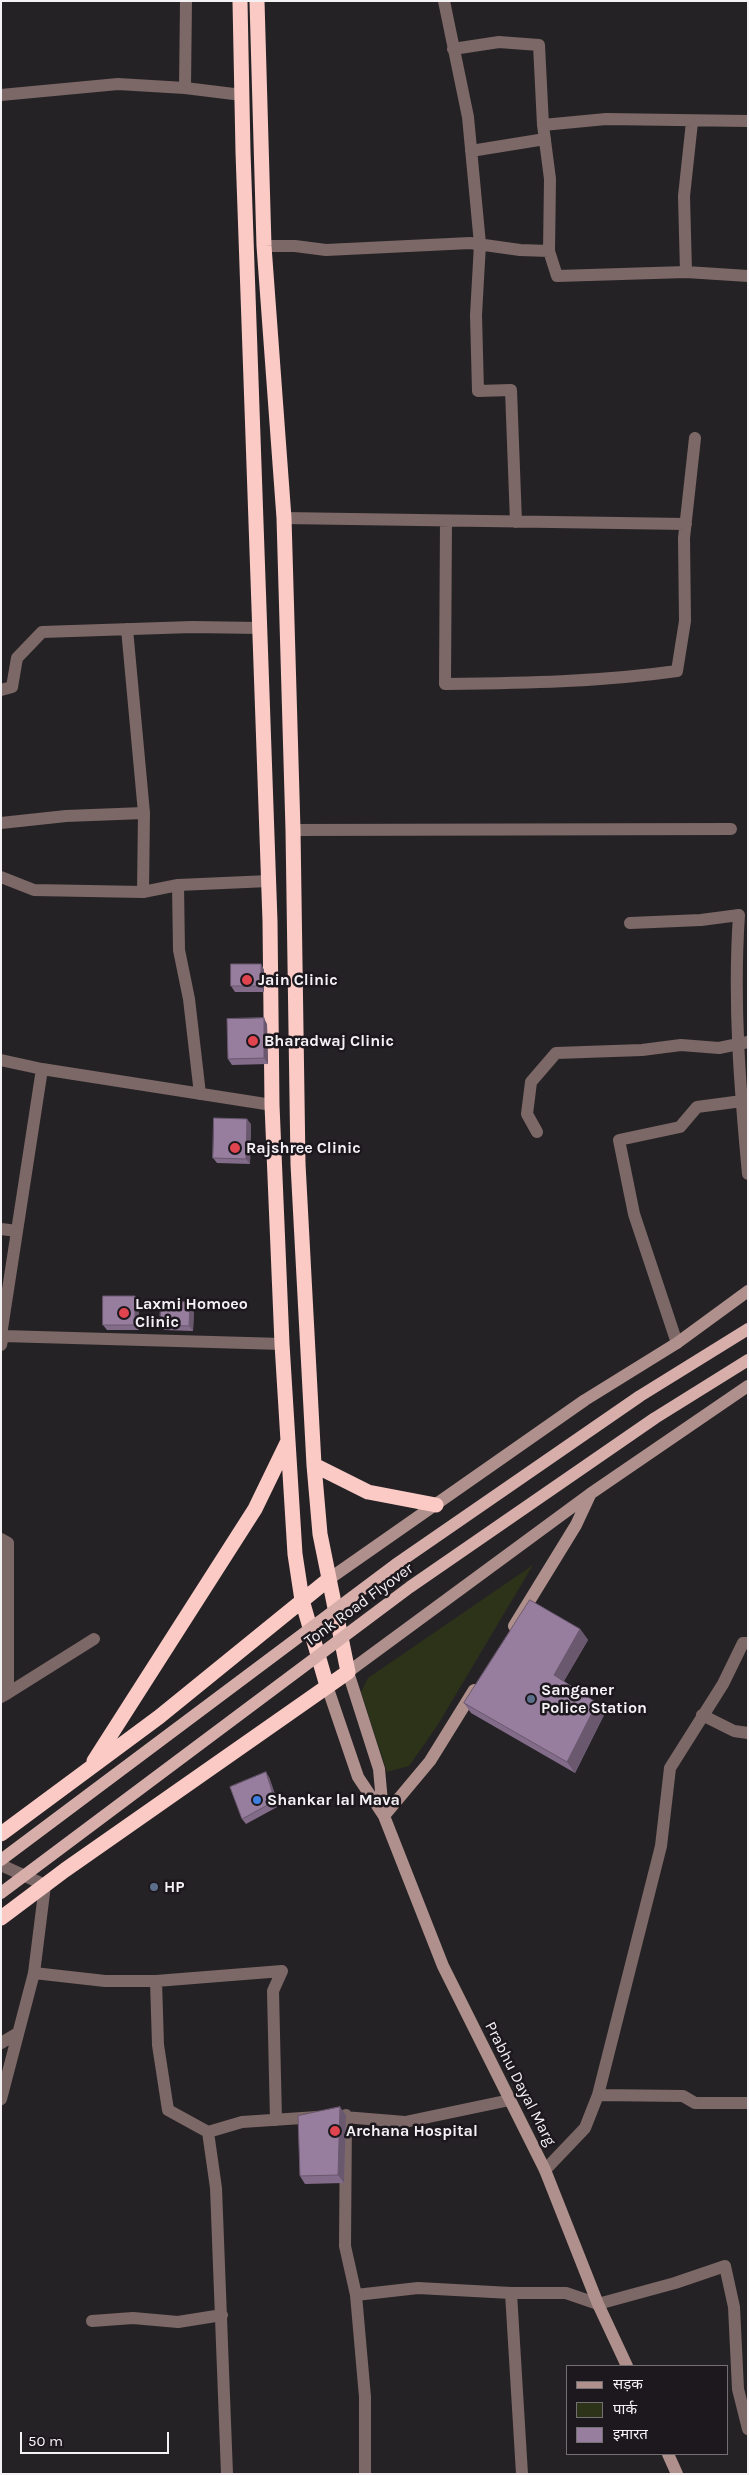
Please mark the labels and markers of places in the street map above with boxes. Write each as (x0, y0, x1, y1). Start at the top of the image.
place label: Jain Clinic (258, 970, 338, 990)
marker: Jain Clinic (240, 973, 254, 987)
place label: Bharadwaj Clinic (264, 1031, 394, 1051)
marker: Bharadwaj Clinic (246, 1034, 260, 1048)
place label: Rajshree Clinic (246, 1138, 361, 1158)
marker: Rajshree Clinic (228, 1141, 242, 1155)
place label: Laxmi Homoeo Clinic (135, 1294, 248, 1332)
marker: Laxmi Homoeo Clinic (117, 1306, 131, 1320)
place label: Sanganer Police Station (541, 1680, 647, 1718)
marker: Sanganer Police Station (525, 1693, 537, 1705)
place label: Shankar lal Mava (267, 1790, 400, 1810)
marker: Shankar lal Mava (251, 1794, 263, 1806)
place label: HP (164, 1877, 185, 1897)
marker: HP (148, 1881, 160, 1893)
place label: Archana Hospital (346, 2121, 478, 2141)
marker: Archana Hospital (328, 2124, 342, 2138)

